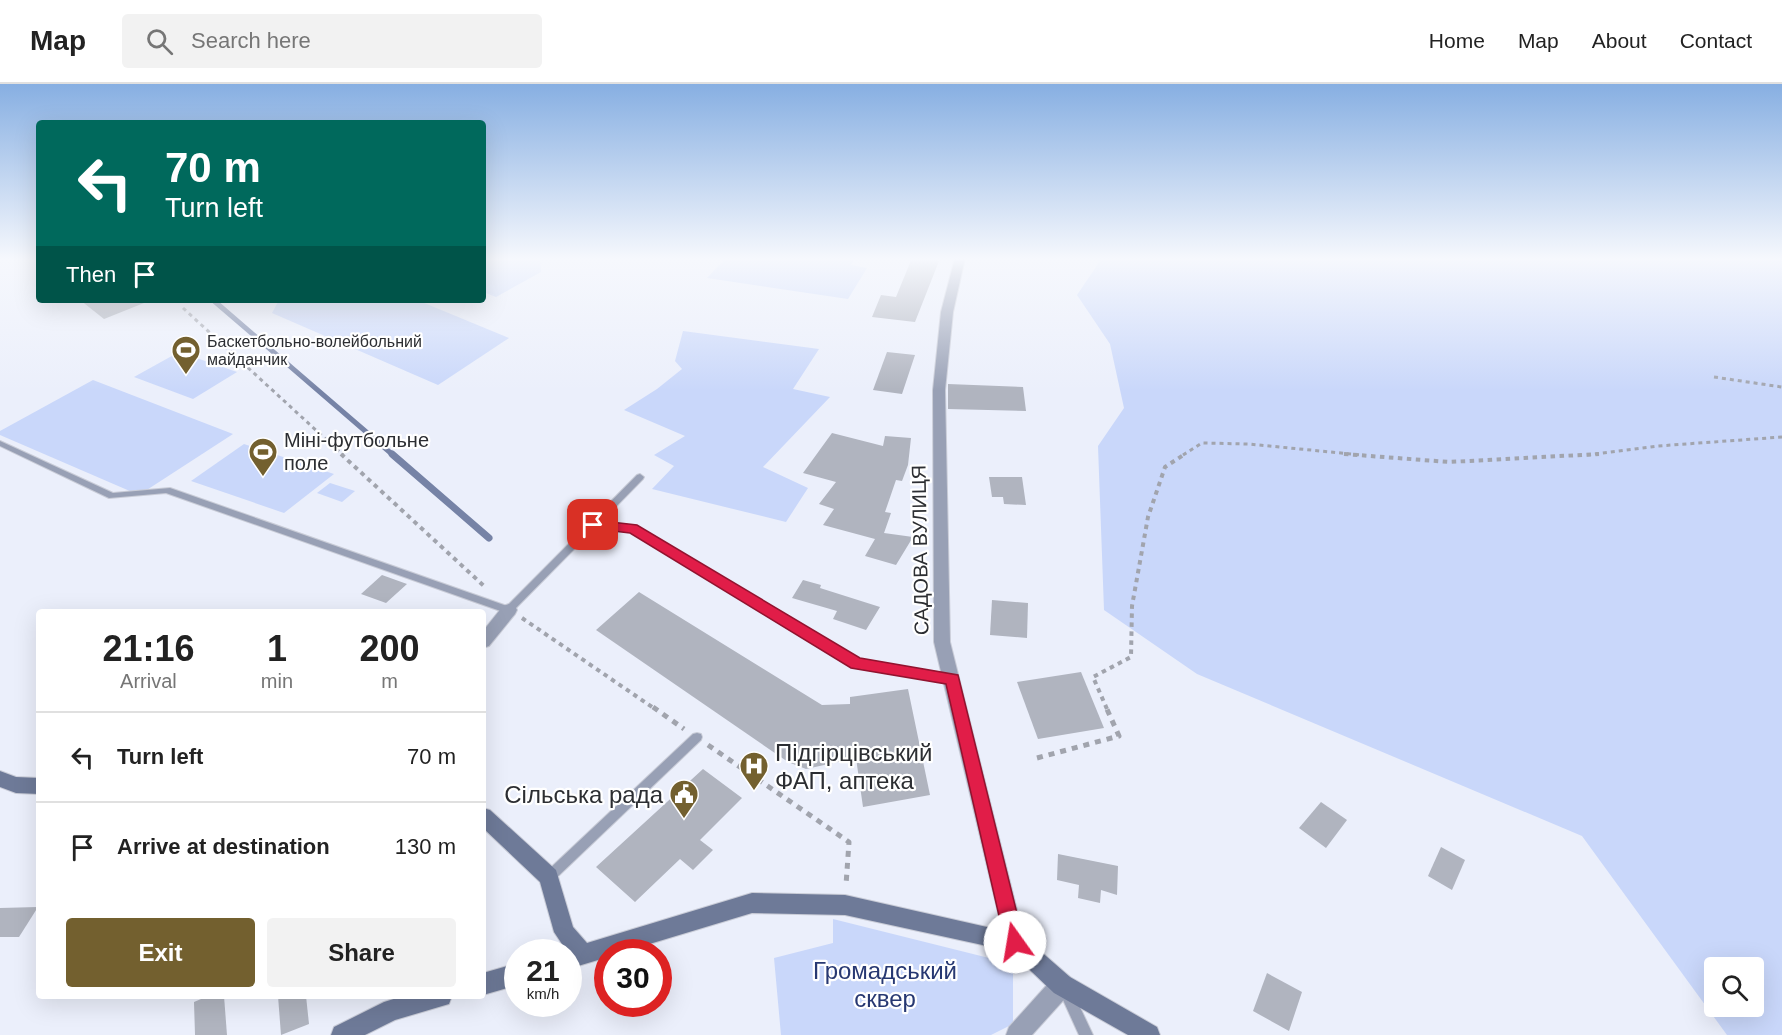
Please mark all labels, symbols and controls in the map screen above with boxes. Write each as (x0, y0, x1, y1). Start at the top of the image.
search box (122, 14, 542, 68)
text: Map (30, 25, 86, 56)
icon: search (143, 25, 176, 58)
text: Search here (191, 28, 311, 53)
text: Home (1429, 29, 1485, 52)
text: Map (1518, 29, 1559, 52)
text: About (1592, 29, 1647, 52)
text: Contact (1680, 29, 1752, 52)
icon: left (66, 144, 144, 222)
text: 70 m (165, 144, 261, 191)
text: Turn left (165, 193, 263, 223)
icon: arrive (128, 258, 161, 291)
text: Then (66, 262, 116, 287)
place label: Баскетбольно-волейбольний майданчик (207, 333, 422, 368)
sports icon: Баскетбольно-волейбольний майданчик (170, 334, 202, 376)
place label: Міні-футбольне поле (284, 429, 429, 474)
sports icon: Міні-футбольне поле (247, 436, 279, 478)
street label: САДОВА ВУЛИЦЯ (908, 465, 932, 635)
pin (567, 499, 618, 550)
icon: arrive (576, 508, 609, 541)
text: 21:16 (102, 628, 194, 669)
text: 1 (267, 628, 287, 669)
text: 200 (359, 628, 420, 669)
text: Arrival (120, 670, 177, 692)
text: min (261, 670, 293, 692)
text: m (381, 670, 398, 692)
place label: Підгірцівський ФАП, аптека (775, 739, 932, 794)
icon: left (66, 741, 99, 774)
text: Turn left (117, 744, 203, 769)
text: 70 m (407, 744, 456, 769)
hospital icon: Підгірцівський ФАП, аптека (738, 750, 770, 792)
public building icon: Сільська рада (668, 778, 700, 820)
place label: Сільська рада (504, 781, 664, 808)
icon: arrive (66, 831, 99, 864)
text: Arrive at destination (117, 834, 330, 859)
text: 130 m (395, 834, 456, 859)
position arrow (983, 910, 1047, 974)
button: Exit (66, 918, 255, 987)
button: Share (267, 918, 456, 987)
speed limit sign: 30 (594, 939, 672, 1017)
text: 21 (526, 954, 560, 987)
park label: Громадський сквер (813, 957, 957, 1012)
map controls (1704, 957, 1764, 1017)
button: search (1704, 957, 1764, 1017)
text: km/h (527, 985, 559, 1002)

